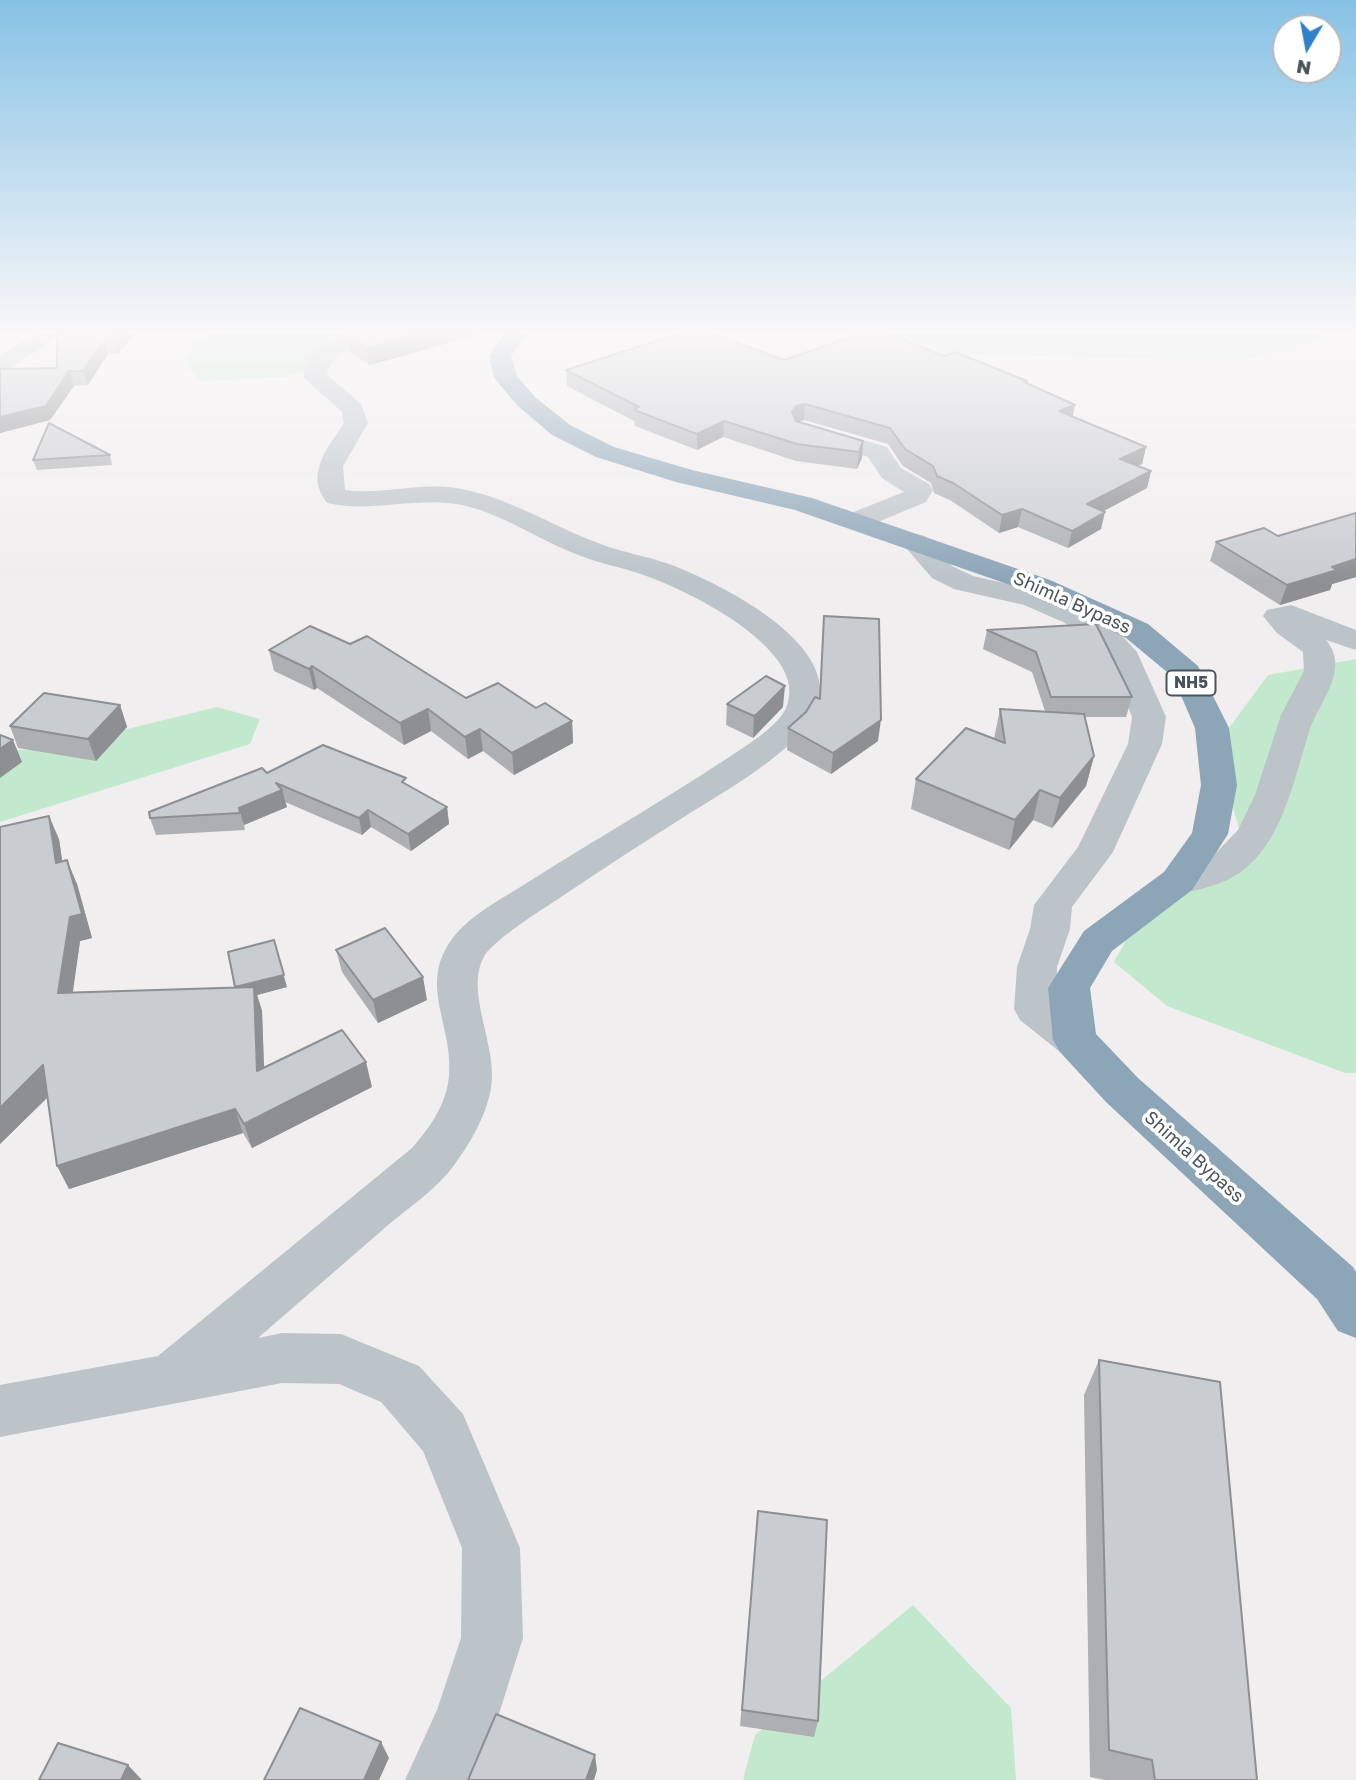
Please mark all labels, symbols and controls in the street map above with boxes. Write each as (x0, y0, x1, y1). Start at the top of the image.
north arrow (1272, 14, 1342, 84)
text: N (1295, 56, 1313, 81)
street label: Shimla Bypass (1010, 567, 1134, 639)
road number: NH5 (1166, 670, 1216, 696)
street label: Shimla Bypass (1140, 1107, 1248, 1207)

